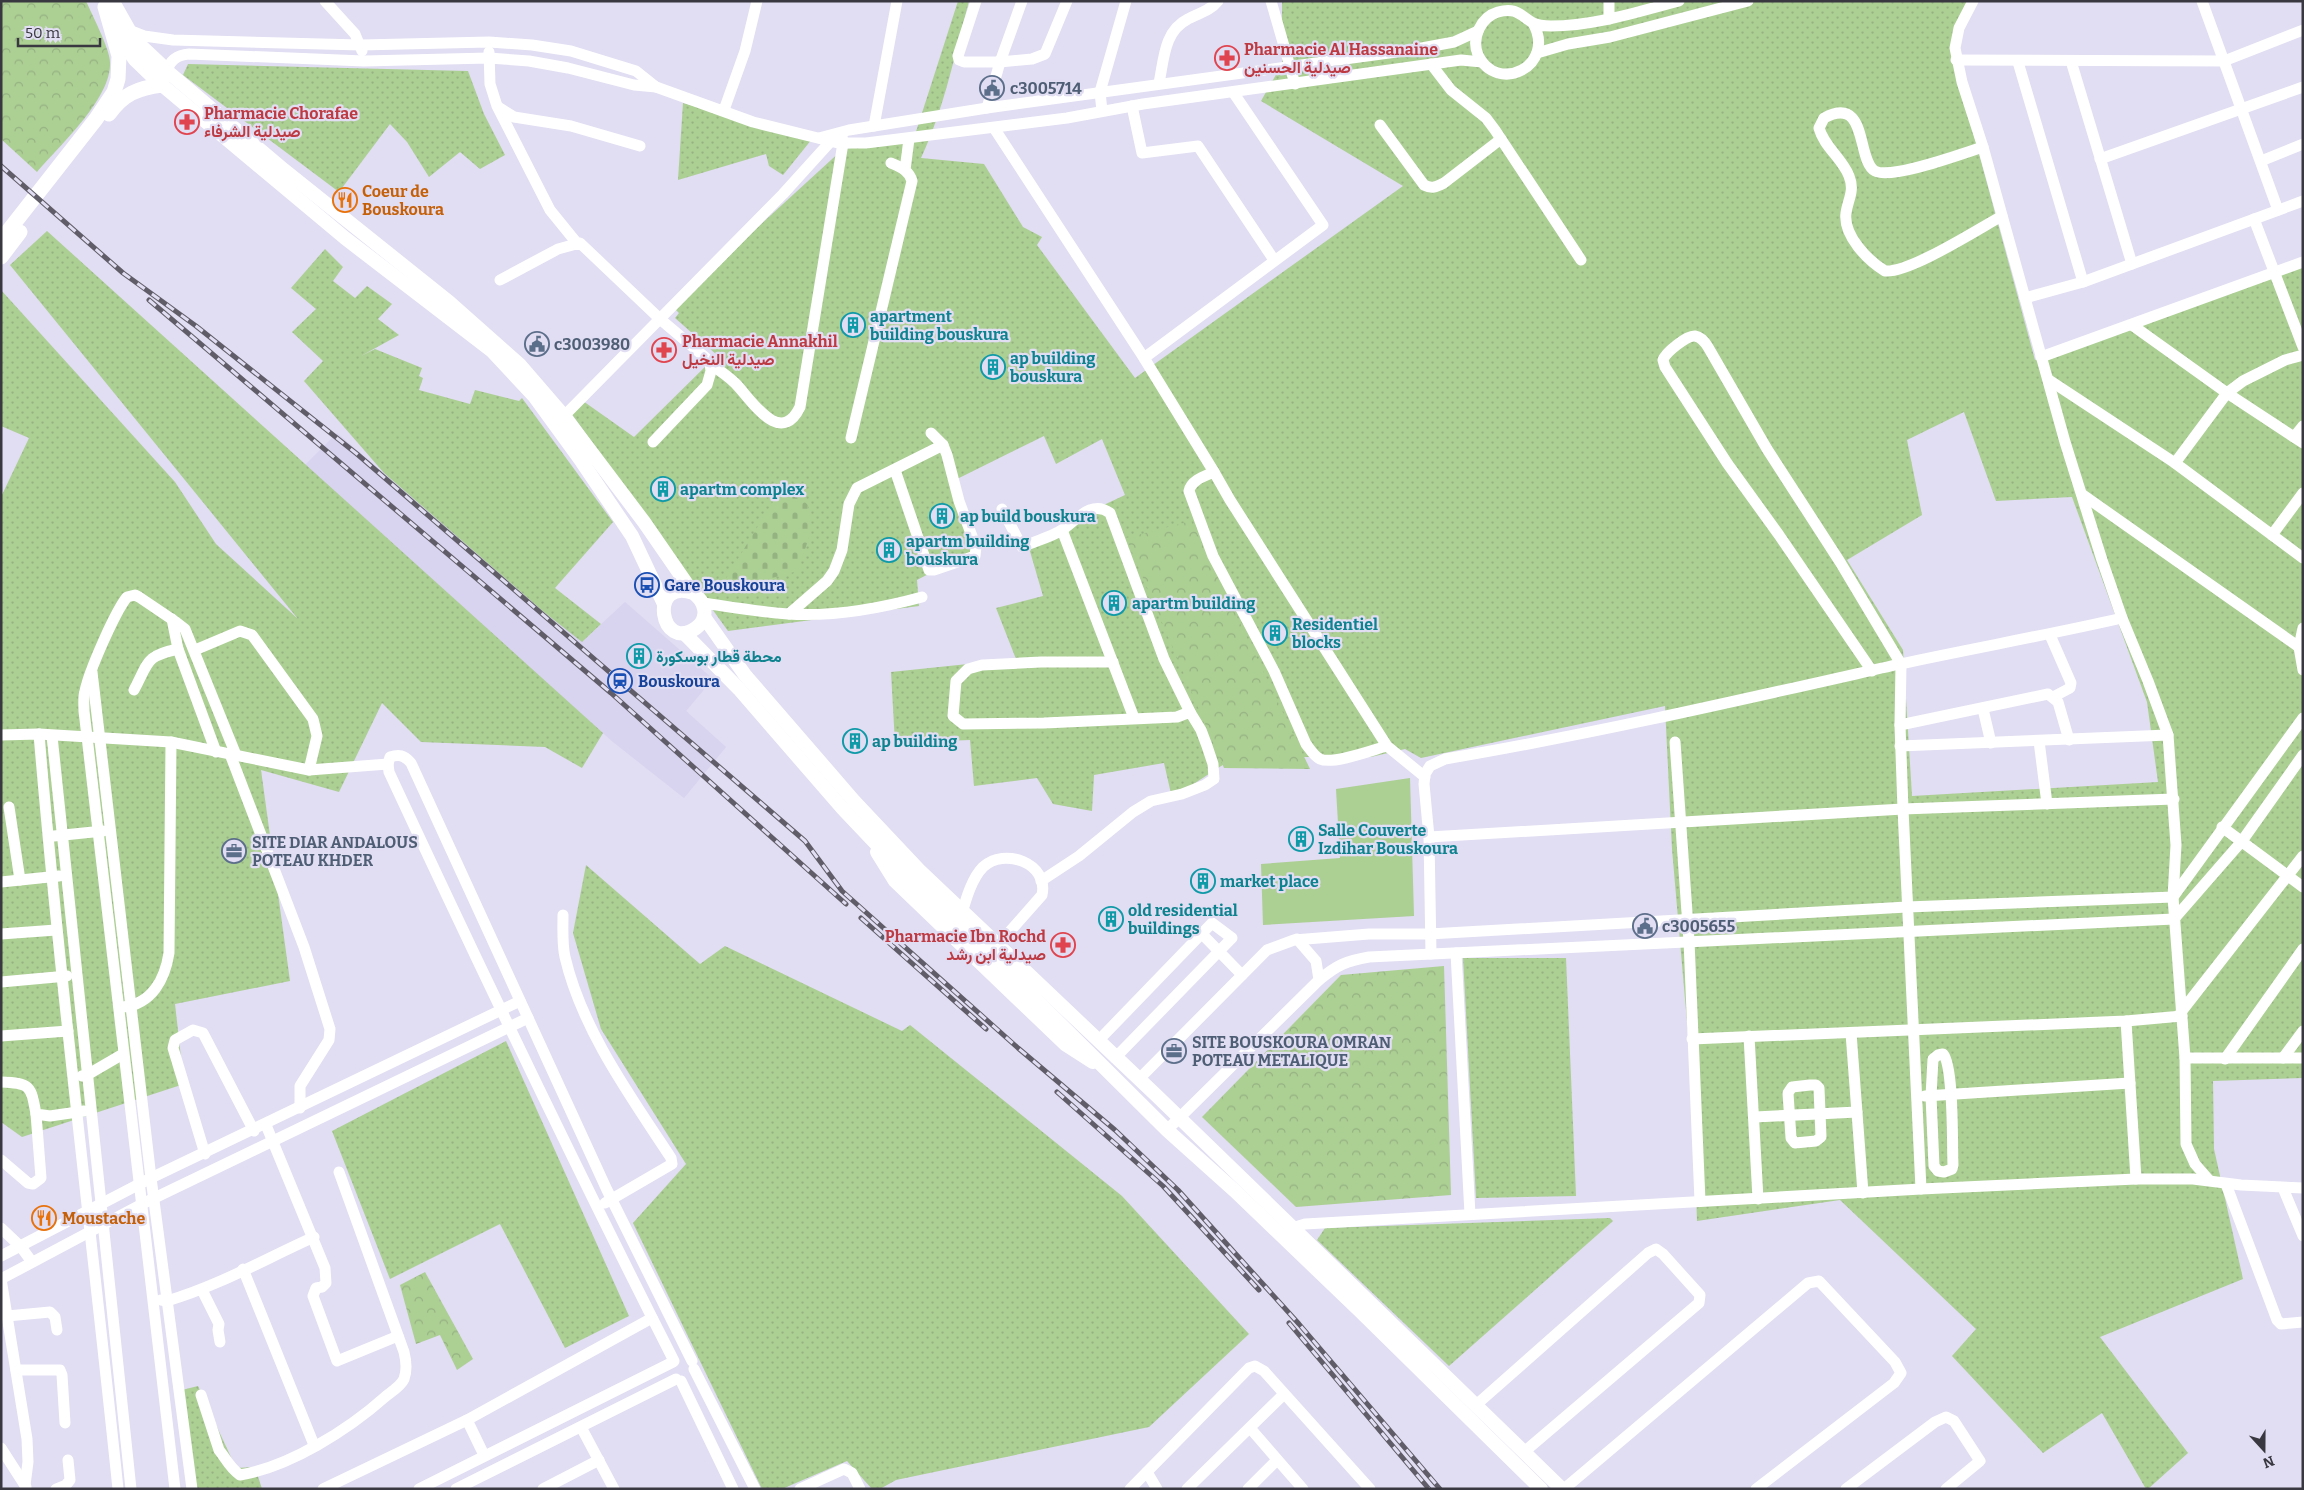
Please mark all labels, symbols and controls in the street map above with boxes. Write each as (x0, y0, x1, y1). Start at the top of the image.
scale bar (18, 15, 100, 47)
text: 50 m (25, 24, 61, 42)
place label: Pharmacie Al Hassanaine صيدلية الحسنين (1244, 40, 1438, 77)
pharmacy icon: Pharmacie Al Hassanaine صيدلية الحسنين (1214, 45, 1240, 71)
public building icon: c3005714 (979, 75, 1005, 101)
place label: c3005714 (1010, 79, 1082, 98)
place label: Pharmacie Chorafae صيدلية الشرفاء (204, 104, 358, 142)
pharmacy icon: Pharmacie Chorafae صيدلية الشرفاء (174, 109, 200, 135)
place label: Coeur de Bouskoura (362, 182, 444, 219)
restaurant icon: Coeur de Bouskoura (332, 187, 358, 213)
place label: apartment building bouskura (870, 307, 1009, 344)
building icon: apartment building bouskura (840, 312, 866, 338)
public building icon: c3003980 (524, 331, 550, 357)
place label: Pharmacie Annakhil صيدلية النخيل (682, 332, 838, 369)
place label: c3003980 (554, 335, 630, 354)
pharmacy icon: Pharmacie Annakhil صيدلية النخيل (651, 337, 677, 363)
place label: ap building bouskura (1010, 349, 1095, 386)
building icon: ap building bouskura (980, 354, 1006, 380)
building icon: apartm complex (650, 476, 676, 502)
place label: apartm complex (680, 480, 804, 499)
building icon: ap build bouskura (929, 503, 955, 529)
place label: ap build bouskura (960, 507, 1096, 526)
place label: apartm building bouskura (906, 532, 1030, 569)
building icon: apartm building bouskura (876, 537, 902, 563)
bus stop icon: Gare Bouskoura (634, 572, 660, 598)
place label: Gare Bouskoura (664, 576, 785, 595)
building icon: apartm building (1101, 590, 1127, 616)
place label: apartm building (1132, 594, 1256, 613)
place label: Residentiel blocks (1292, 615, 1378, 652)
building icon: Residentiel blocks (1262, 620, 1288, 646)
building icon: محطة قطار بوسكورة (626, 643, 652, 669)
place label: محطة قطار بوسكورة (656, 647, 782, 667)
station icon: Bouskoura (607, 668, 633, 694)
place label: Bouskoura (638, 672, 720, 691)
building icon: ap building (842, 728, 868, 754)
place label: ap building (872, 732, 957, 751)
place label: Salle Couverte Izdihar Bouskoura (1318, 821, 1458, 858)
building icon: Salle Couverte Izdihar Bouskoura (1288, 826, 1314, 852)
place label: SITE DIAR ANDALOUS POTEAU KHDER (252, 833, 418, 870)
office icon: SITE DIAR ANDALOUS POTEAU KHDER (221, 838, 247, 864)
building icon: market place (1190, 868, 1216, 894)
place label: market place (1220, 872, 1319, 891)
place label: old residential buildings (1128, 901, 1238, 938)
building icon: old residential buildings (1098, 906, 1124, 932)
public building icon: c3005655 (1632, 913, 1658, 939)
place label: c3005655 (1662, 917, 1735, 936)
place label: Pharmacie Ibn Rochd صيدلية ابن رشد (885, 927, 1046, 965)
pharmacy icon: Pharmacie Ibn Rochd صيدلية ابن رشد (1050, 932, 1076, 958)
place label: SITE BOUSKOURA OMRAN POTEAU METALIQUE (1192, 1033, 1391, 1070)
office icon: SITE BOUSKOURA OMRAN POTEAU METALIQUE (1161, 1038, 1187, 1064)
restaurant icon: Moustache (31, 1205, 57, 1231)
place label: Moustache (62, 1209, 145, 1228)
north arrow (2239, 1425, 2289, 1475)
text: N (2260, 1452, 2277, 1472)

